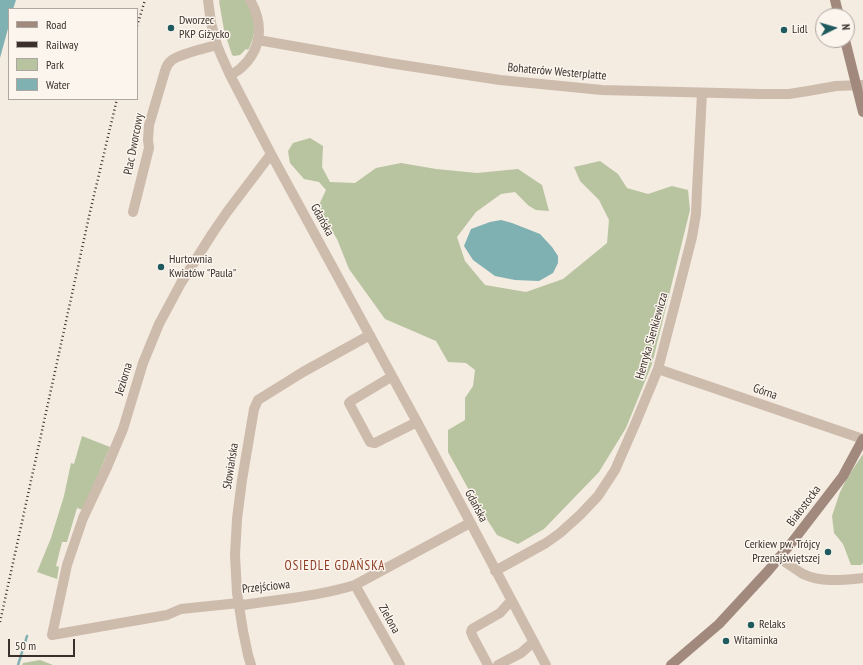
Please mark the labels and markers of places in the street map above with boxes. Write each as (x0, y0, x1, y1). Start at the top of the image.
place label: Dworzec PKP Giżycko (179, 14, 230, 42)
marker: Dworzec PKP Giżycko (166, 23, 176, 33)
place label: Lidl (792, 23, 808, 37)
marker: Lidl (779, 25, 789, 35)
place label: Hurtownia Kwiatów "Paula" (169, 253, 236, 281)
marker: Hurtownia Kwiatów "Paula" (156, 262, 166, 272)
place label: Cerkiew pw. Trójcy Przenajświętszej (745, 538, 820, 566)
marker: Cerkiew pw. Trójcy Przenajświętszej (823, 547, 833, 557)
place label: Relaks (759, 618, 786, 632)
marker: Relaks (746, 620, 756, 630)
place label: Witaminka (734, 634, 778, 648)
marker: Witaminka (721, 636, 731, 646)

